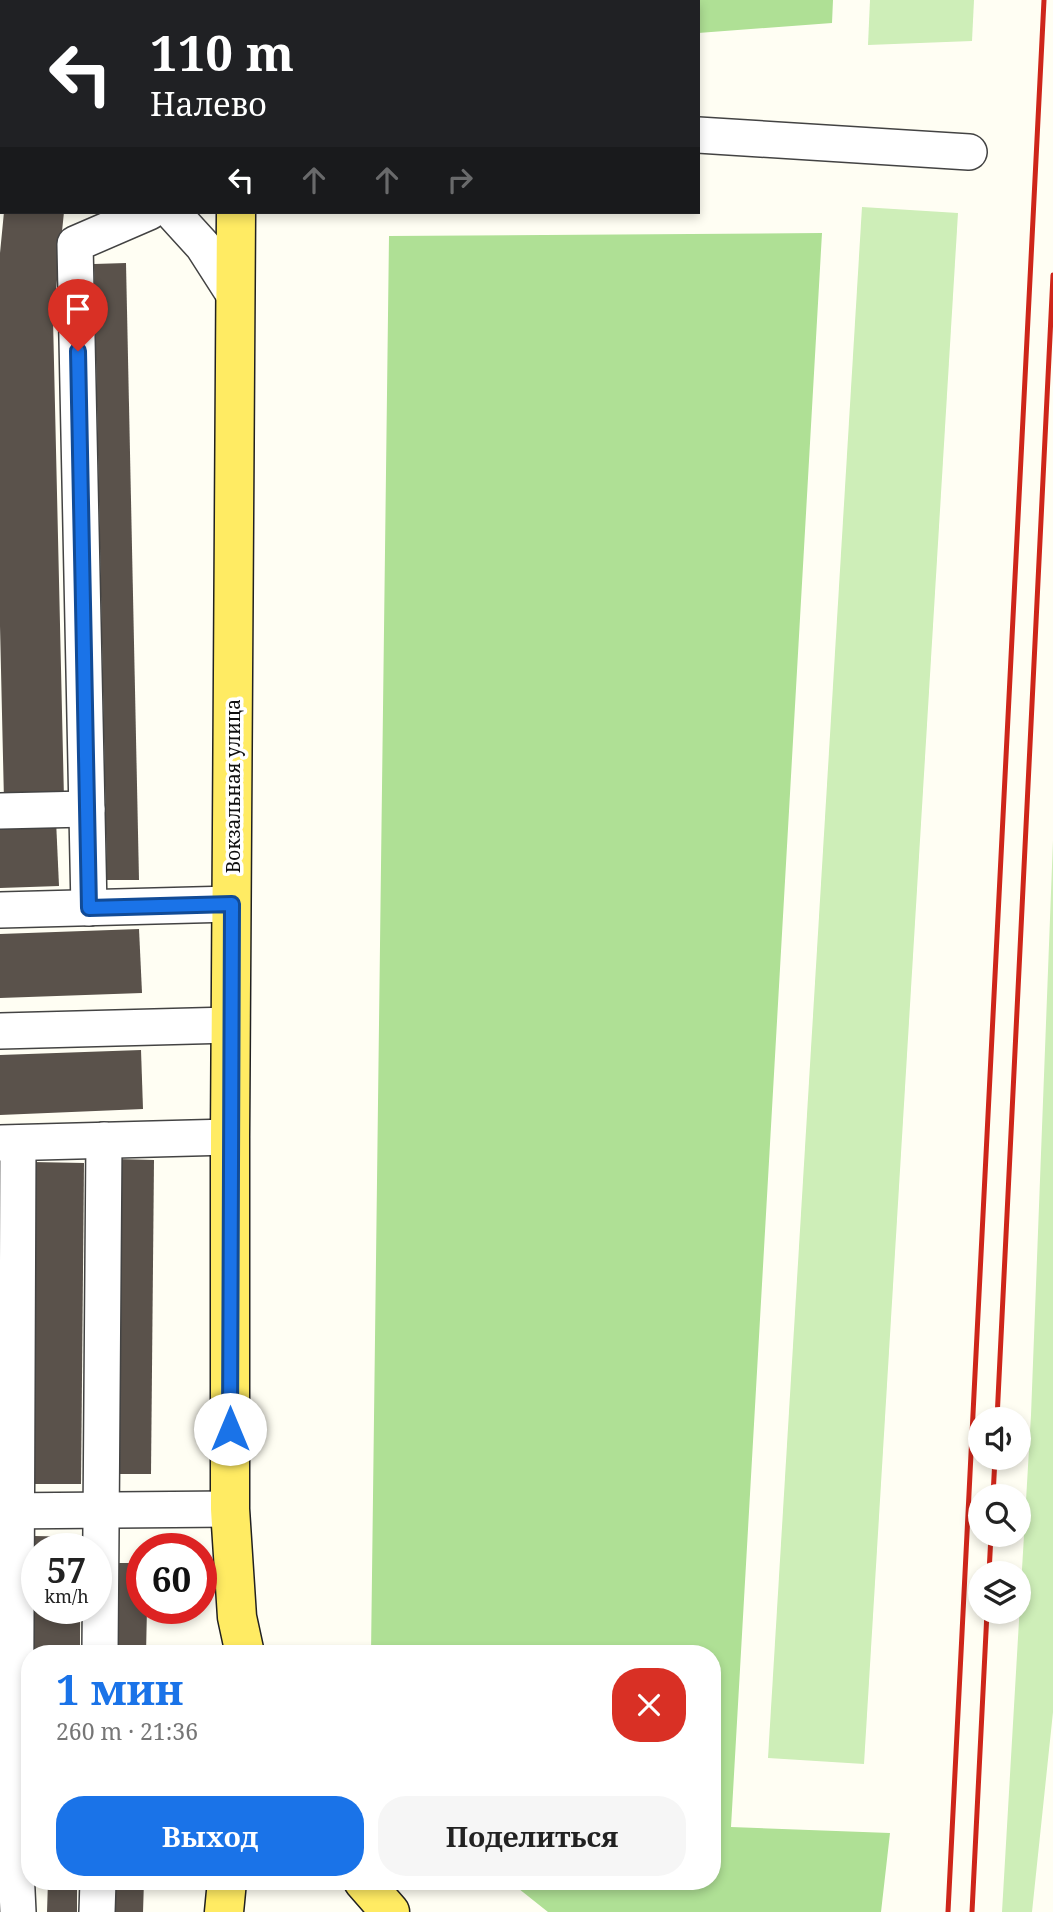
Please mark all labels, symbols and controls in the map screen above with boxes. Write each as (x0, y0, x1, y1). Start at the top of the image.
text: 110 m (150, 19, 294, 85)
icon: left (35, 28, 126, 119)
text: Налево (150, 82, 267, 125)
icon: left (222, 161, 260, 199)
icon: ahead (295, 161, 333, 199)
icon: ahead (368, 161, 406, 199)
icon: right (441, 161, 479, 199)
pin (48, 279, 108, 351)
icon: arrive (59, 290, 97, 328)
street label: Вокзальная улица (220, 699, 246, 873)
position arrow (193, 1392, 267, 1466)
map controls (968, 1407, 1031, 1624)
button: sound (968, 1407, 1031, 1470)
button: search (968, 1484, 1031, 1547)
speed limit sign: 60 (126, 1533, 217, 1624)
text: 57 (47, 1546, 86, 1593)
button: layers (968, 1561, 1031, 1624)
text: km/h (44, 1584, 89, 1608)
text: 1 мин (56, 1660, 183, 1717)
button: close (612, 1668, 686, 1742)
text: 260 m · 21:36 (56, 1715, 198, 1747)
button: Выход (56, 1796, 364, 1876)
button: Поделиться (378, 1796, 686, 1876)

